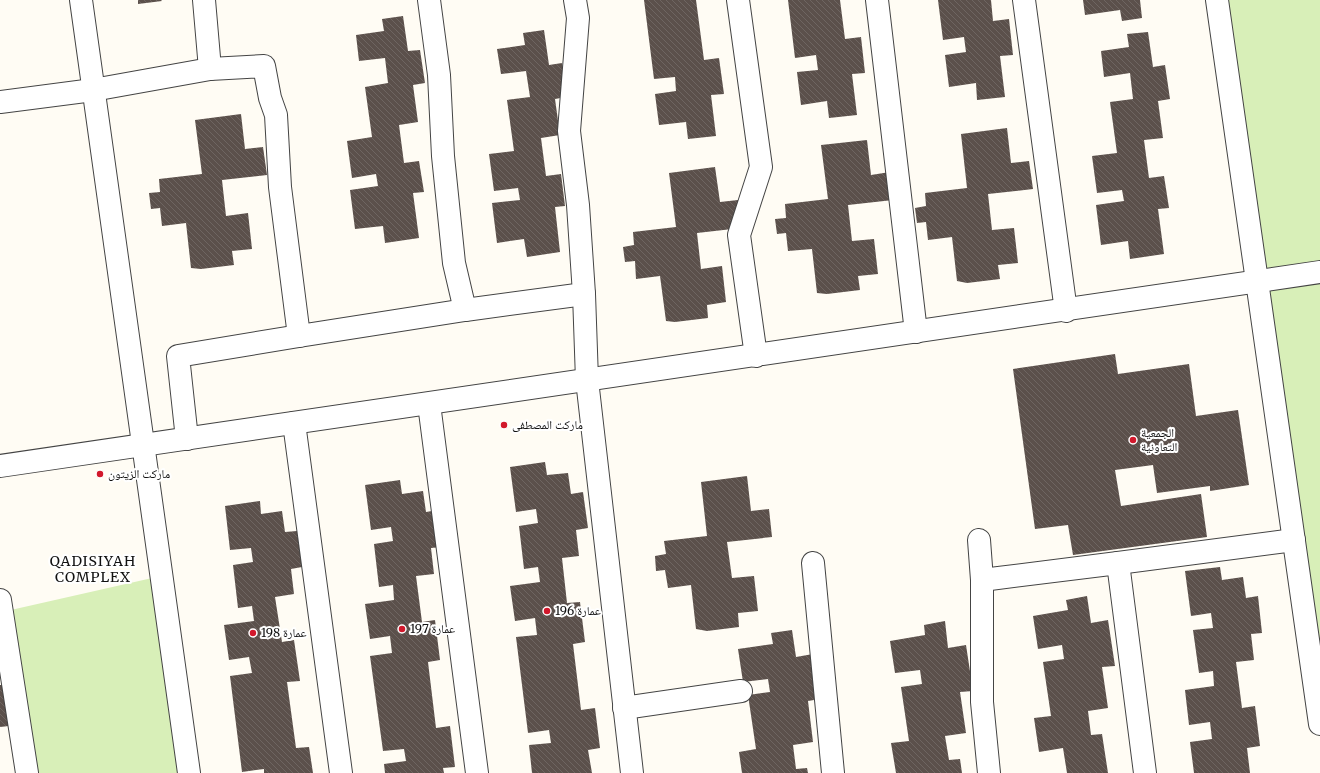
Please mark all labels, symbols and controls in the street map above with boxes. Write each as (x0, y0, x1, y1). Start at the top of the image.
place label: ماركت المصطفى (512, 417, 583, 432)
marker: ماركت المصطفى (499, 420, 509, 430)
place label: الجمعية التعاونية (1141, 425, 1178, 454)
marker: الجمعية التعاونية (1128, 435, 1138, 445)
place label: ماركت الزيتون (108, 466, 170, 481)
marker: ماركت الزيتون (95, 469, 105, 479)
district label: QADISIYAH COMPLEX (50, 552, 136, 586)
place label: عمارة 196 (555, 603, 601, 618)
marker: عمارة 196 (542, 606, 552, 616)
place label: عمارة 197 (410, 621, 455, 636)
marker: عمارة 197 (397, 624, 407, 634)
place label: عمارة 198 (261, 625, 307, 640)
marker: عمارة 198 (248, 628, 258, 638)

